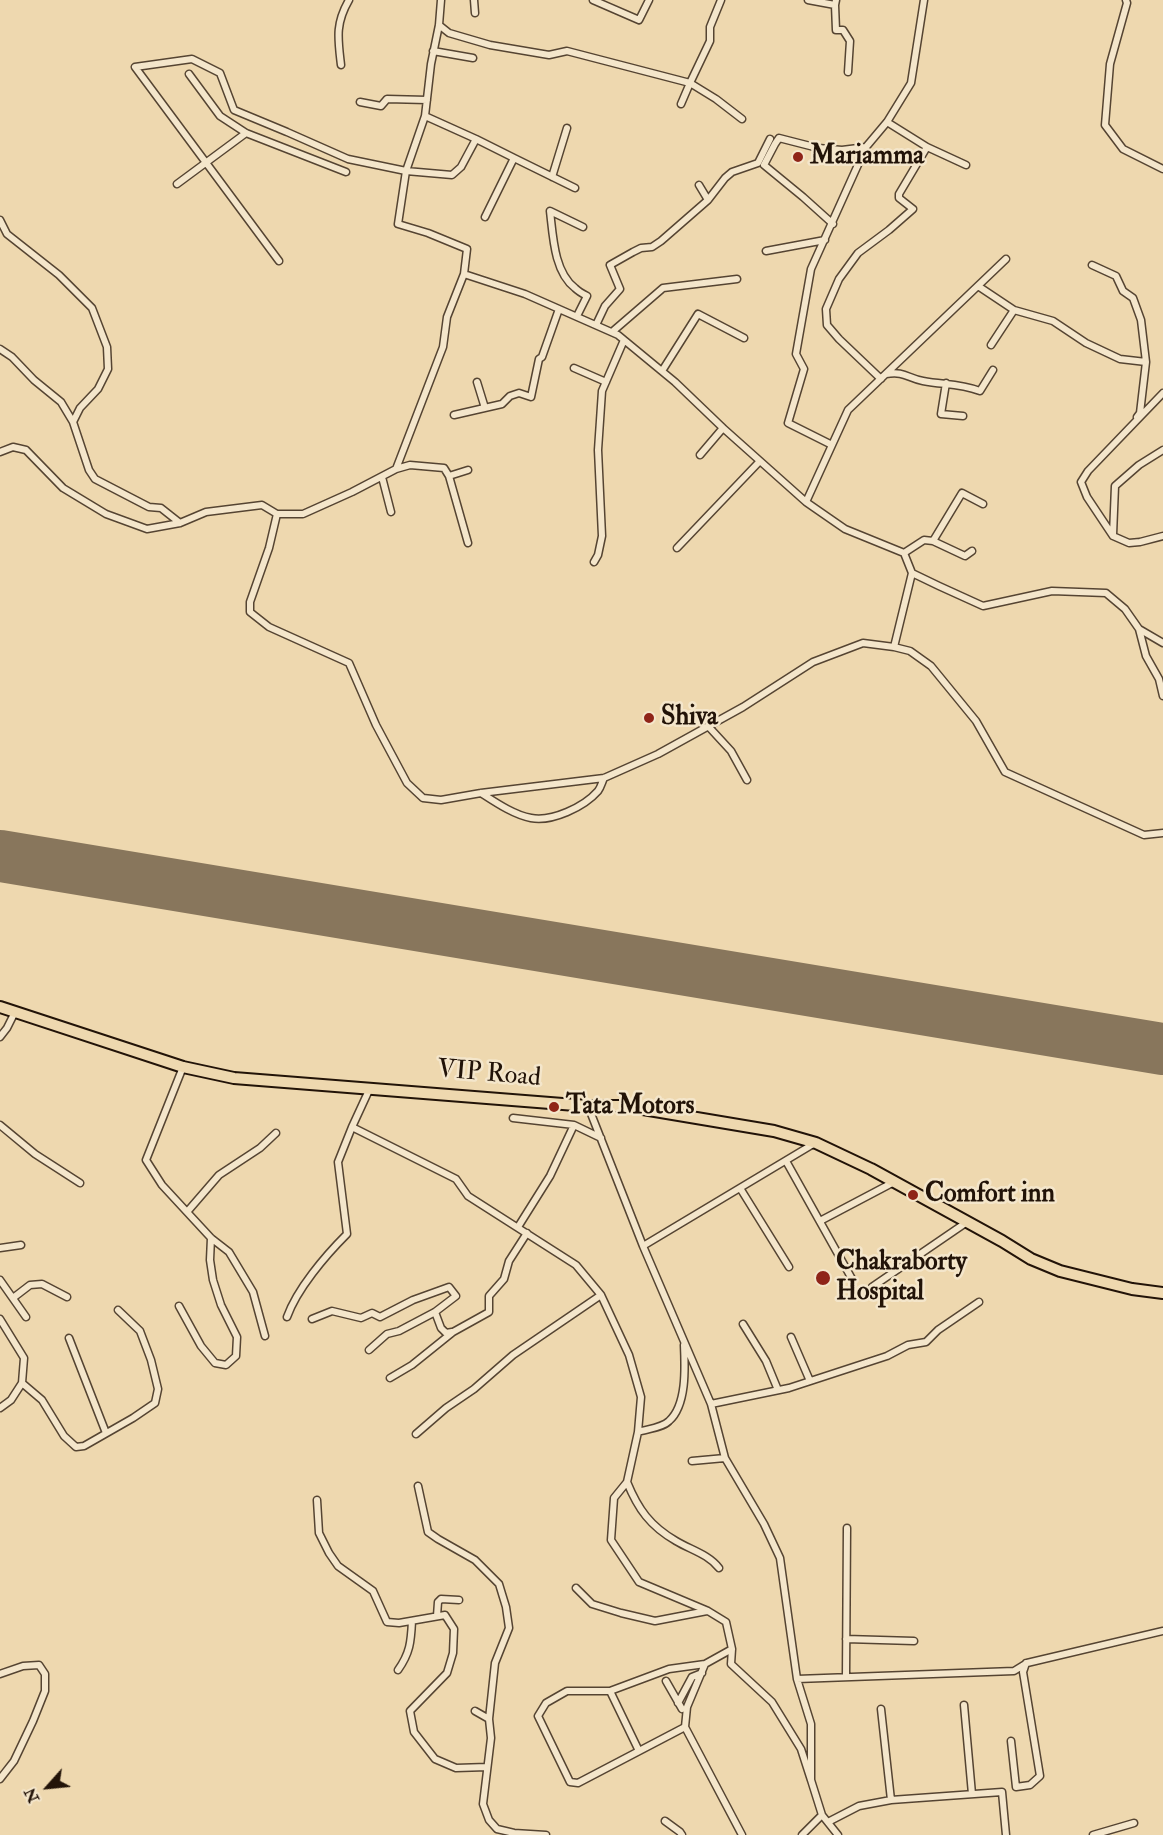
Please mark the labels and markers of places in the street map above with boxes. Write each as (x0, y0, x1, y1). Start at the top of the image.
place label: Mariamma (810, 141, 924, 173)
marker: Mariamma (791, 150, 805, 164)
place label: Shiva (661, 702, 718, 734)
marker: Shiva (642, 711, 656, 725)
place label: Tata Motors (566, 1091, 694, 1123)
marker: Tata Motors (547, 1100, 561, 1114)
place label: Comfort inn (925, 1179, 1055, 1211)
marker: Comfort inn (906, 1188, 920, 1202)
place label: Chakraborty Hospital (836, 1247, 967, 1308)
marker: Chakraborty Hospital (814, 1269, 832, 1287)

